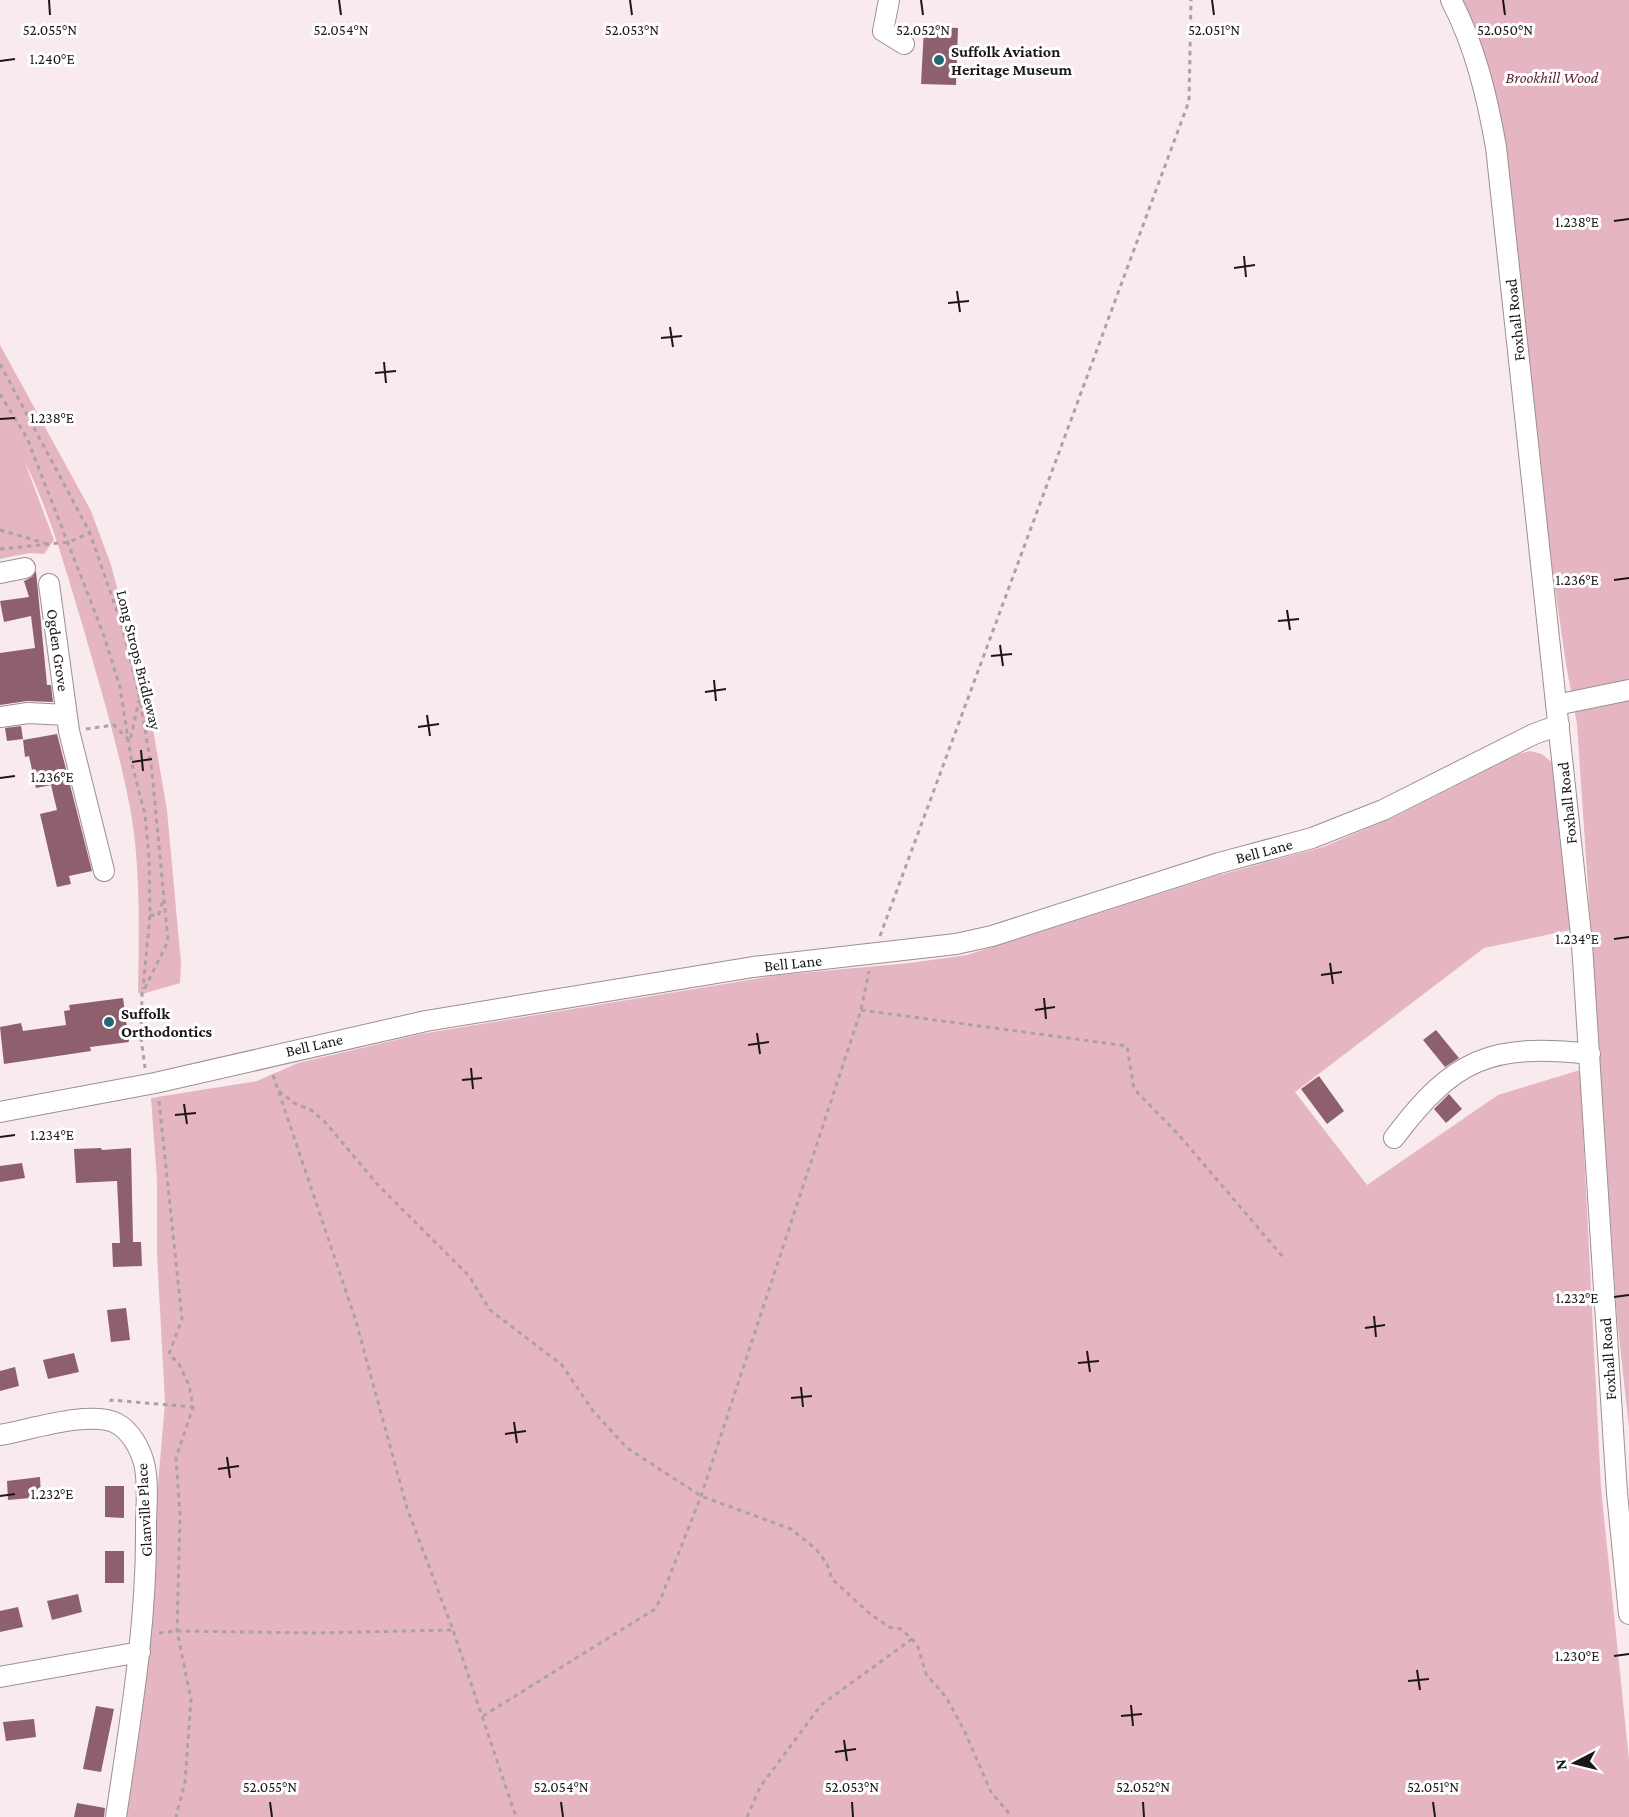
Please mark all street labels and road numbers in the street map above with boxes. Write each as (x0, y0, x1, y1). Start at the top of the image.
street label: Foxhall Road (1502, 277, 1528, 362)
street label: Long Strops Bridleway (112, 588, 165, 733)
street label: Ogden Grove (43, 608, 72, 692)
street label: Foxhall Road (1554, 760, 1580, 845)
street label: Bell Lane (1234, 835, 1294, 867)
street label: Bell Lane (763, 952, 823, 974)
street label: Bell Lane (284, 1030, 344, 1060)
street label: Foxhall Road (1597, 1317, 1619, 1401)
street label: Glanville Place (133, 1463, 155, 1557)

